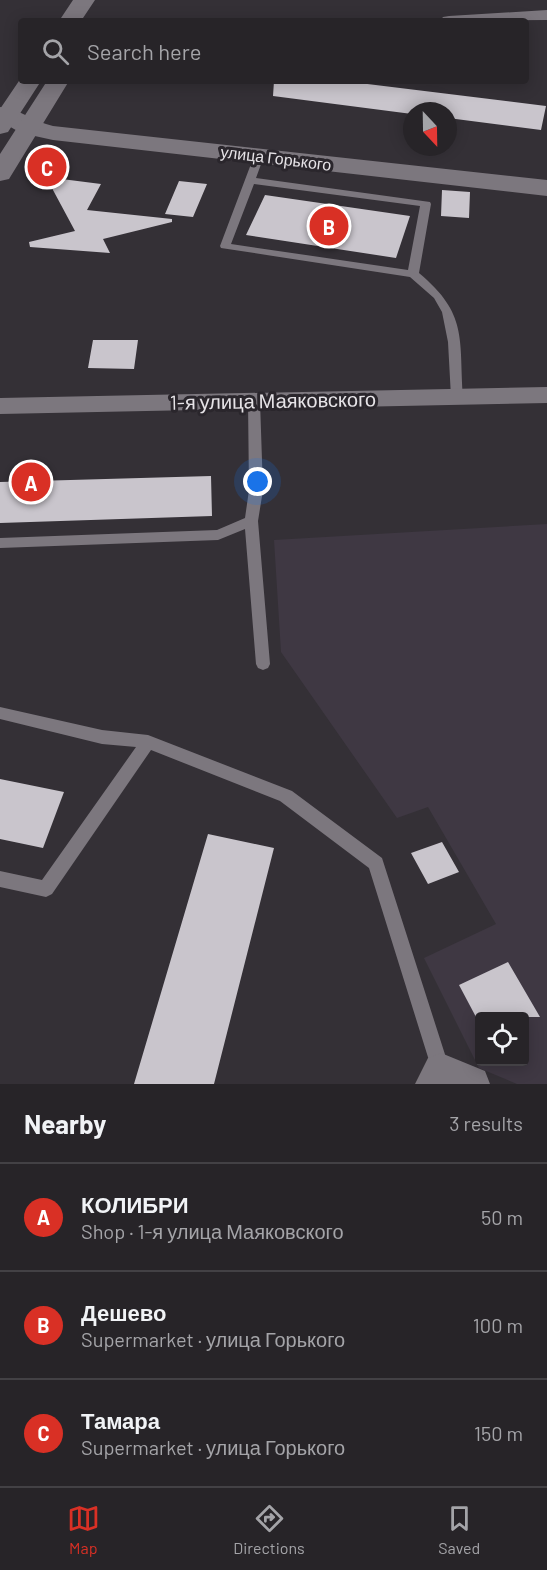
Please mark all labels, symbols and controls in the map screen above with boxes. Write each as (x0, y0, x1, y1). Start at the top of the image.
search box (18, 18, 529, 84)
icon: search (39, 35, 72, 68)
text: Search here (87, 38, 201, 64)
north arrow (403, 102, 457, 156)
street label: улица Горького (220, 141, 333, 174)
pin: C (28, 144, 66, 190)
pin: B (310, 204, 348, 248)
street label: 1-я улица Маяковского (170, 386, 376, 414)
pin: A (12, 460, 51, 504)
your location (243, 467, 272, 496)
map controls (475, 1012, 529, 1066)
button: locate (475, 1012, 529, 1066)
text: Nearby (24, 1108, 106, 1139)
text: 3 results (449, 1111, 523, 1135)
text: КОЛИБРИ (81, 1191, 189, 1217)
text: A (37, 1205, 50, 1229)
text: 50 m (481, 1205, 523, 1229)
text: Shop · 1-я улица Маяковского (81, 1219, 344, 1243)
text: Дешево (81, 1299, 166, 1325)
text: B (37, 1313, 50, 1337)
text: 100 m (473, 1313, 523, 1337)
text: Supermarket · улица Горького (81, 1327, 345, 1351)
text: Тамара (81, 1407, 160, 1433)
text: C (37, 1421, 50, 1445)
text: 150 m (474, 1421, 523, 1445)
text: Supermarket · улица Горького (81, 1435, 345, 1459)
tab: Map (67, 1502, 100, 1557)
tab: Directions (233, 1502, 305, 1557)
tab: Saved (438, 1502, 480, 1557)

